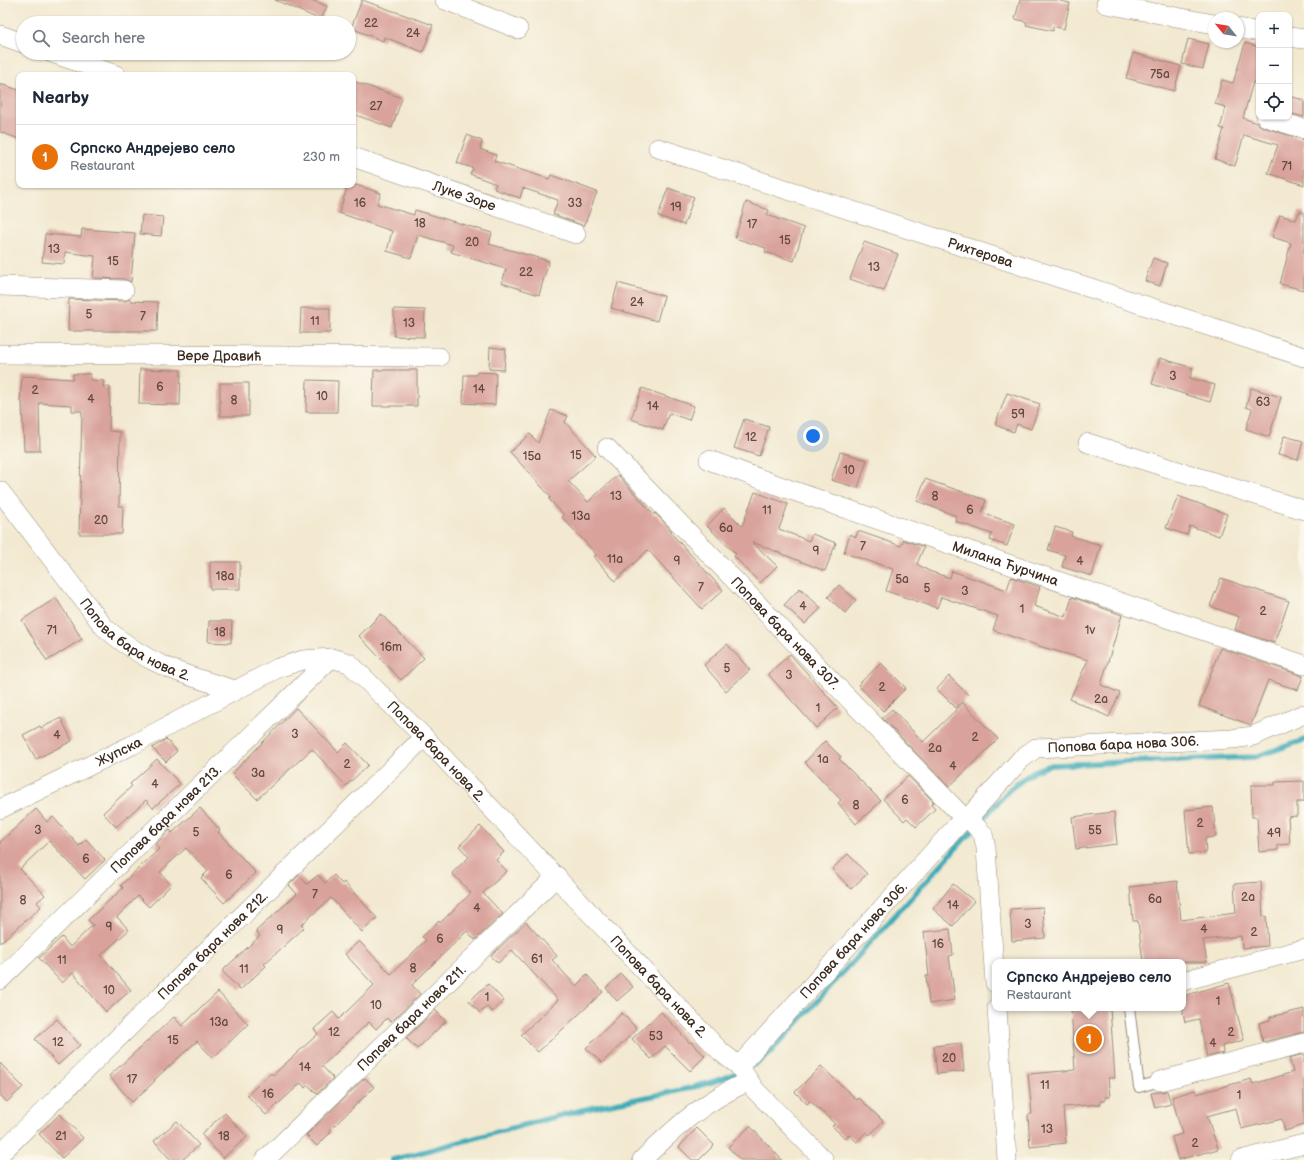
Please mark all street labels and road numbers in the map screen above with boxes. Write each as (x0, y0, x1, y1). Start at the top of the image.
street label: Луке Зоре (430, 177, 498, 215)
street label: Рихтерова (945, 234, 1016, 272)
street label: Вере Дравић (177, 347, 261, 365)
street label: Милана Ћурчина (950, 538, 1062, 590)
street label: Попова бара нова 307. (728, 573, 844, 693)
street label: Попова бара нова 2. (76, 595, 193, 685)
street label: Попова бара нова 2. (383, 697, 489, 806)
street label: Жупска (93, 733, 146, 770)
street label: Попова бара нова 306. (1047, 733, 1199, 756)
street label: Попова бара нова 213. (107, 761, 225, 877)
street label: Попова бара нова 306. (796, 878, 911, 1002)
street label: Попова бара нова 212. (154, 887, 272, 1003)
street label: Попова бара нова 2. (607, 932, 711, 1042)
street label: Попова бара нова 211. (354, 961, 470, 1075)

